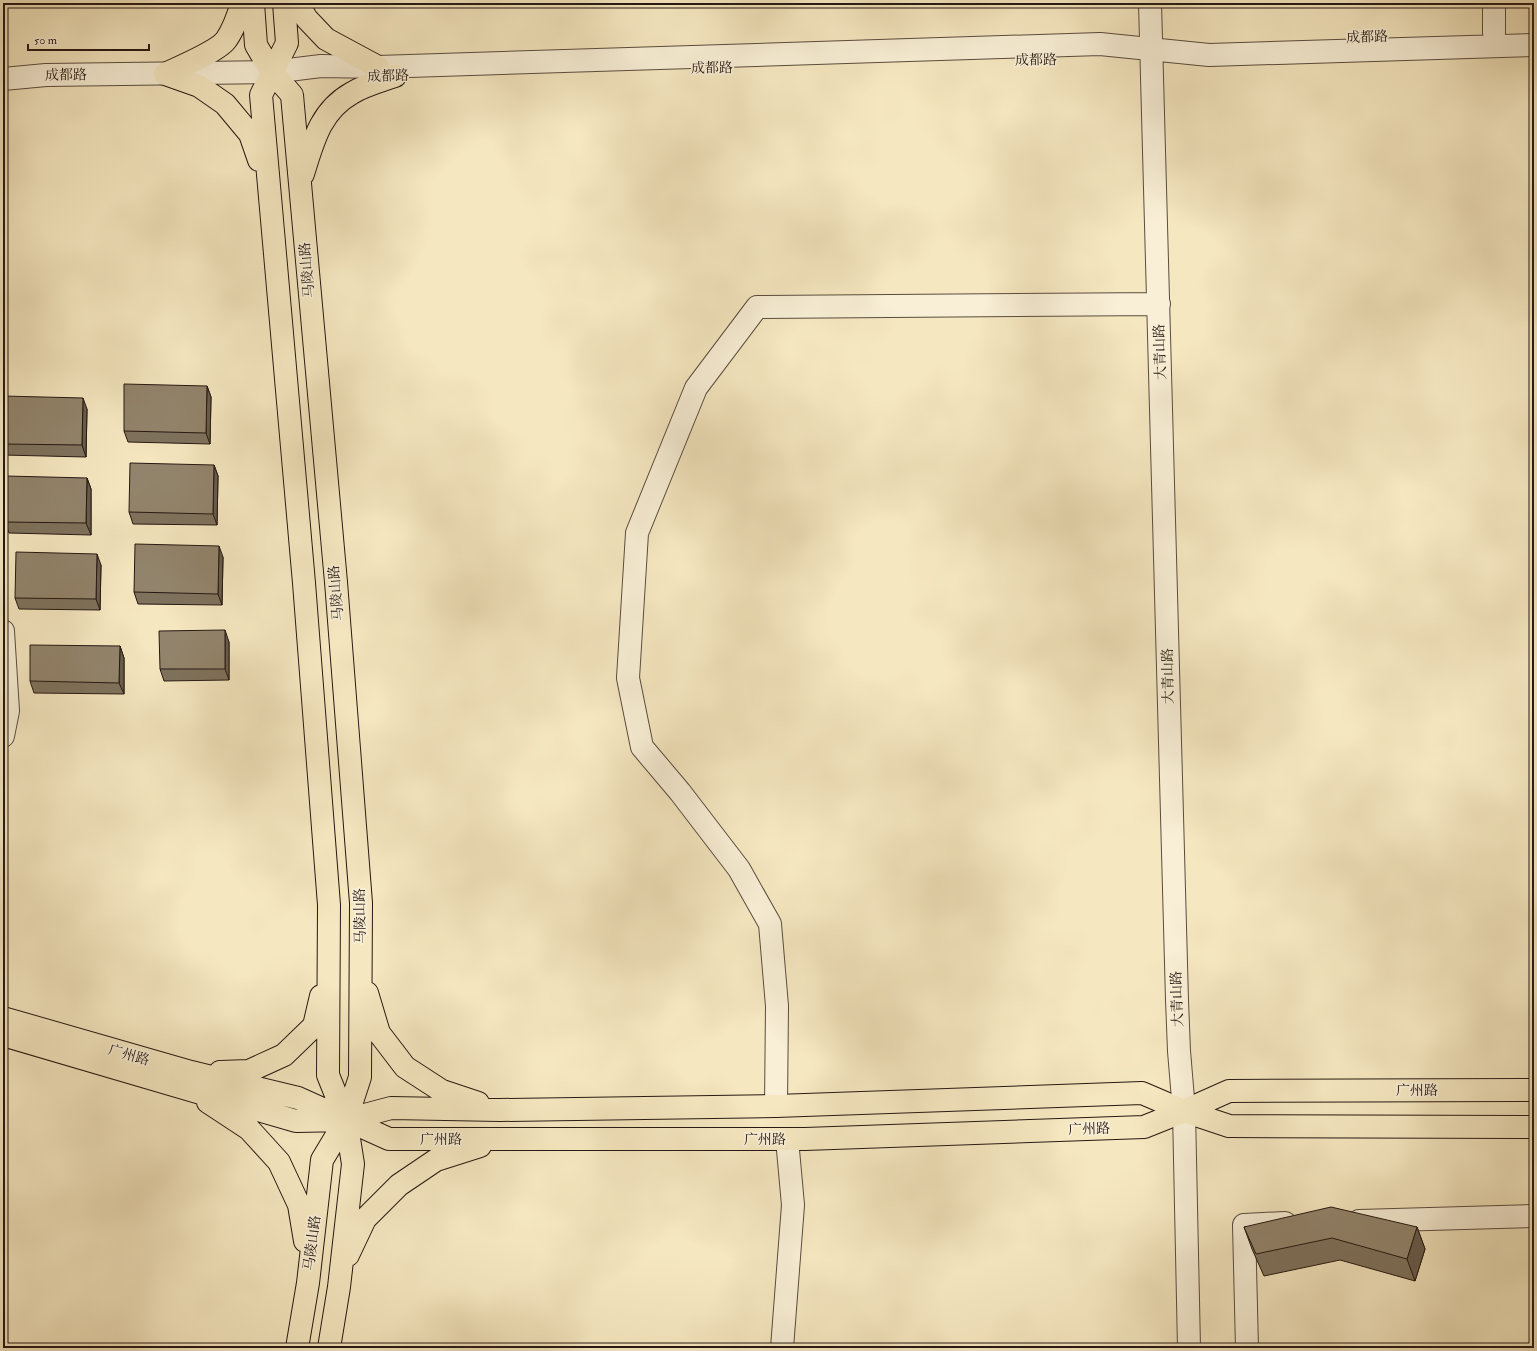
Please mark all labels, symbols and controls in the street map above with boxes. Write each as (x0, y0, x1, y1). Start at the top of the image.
scale bar (28, 26, 149, 52)
street label: 成都路 (1346, 28, 1388, 46)
text: 50 m (34, 33, 58, 48)
street label: 成都路 (1015, 51, 1057, 69)
street label: 成都路 (691, 59, 733, 77)
street label: 成都路 (45, 66, 87, 84)
street label: 成都路 (367, 67, 409, 85)
street label: 马陵山路 (296, 241, 318, 299)
street label: 大青山路 (1151, 324, 1169, 380)
street label: 马陵山路 (325, 564, 347, 622)
street label: 大青山路 (1159, 648, 1177, 704)
street label: 马陵山路 (351, 888, 369, 944)
street label: 大青山路 (1168, 971, 1186, 1027)
street label: 广州路 (106, 1041, 152, 1069)
street label: 广州路 (1396, 1082, 1438, 1099)
street label: 广州路 (1068, 1120, 1110, 1138)
street label: 广州路 (420, 1131, 462, 1148)
street label: 广州路 (744, 1131, 786, 1148)
street label: 马陵山路 (300, 1214, 324, 1272)

